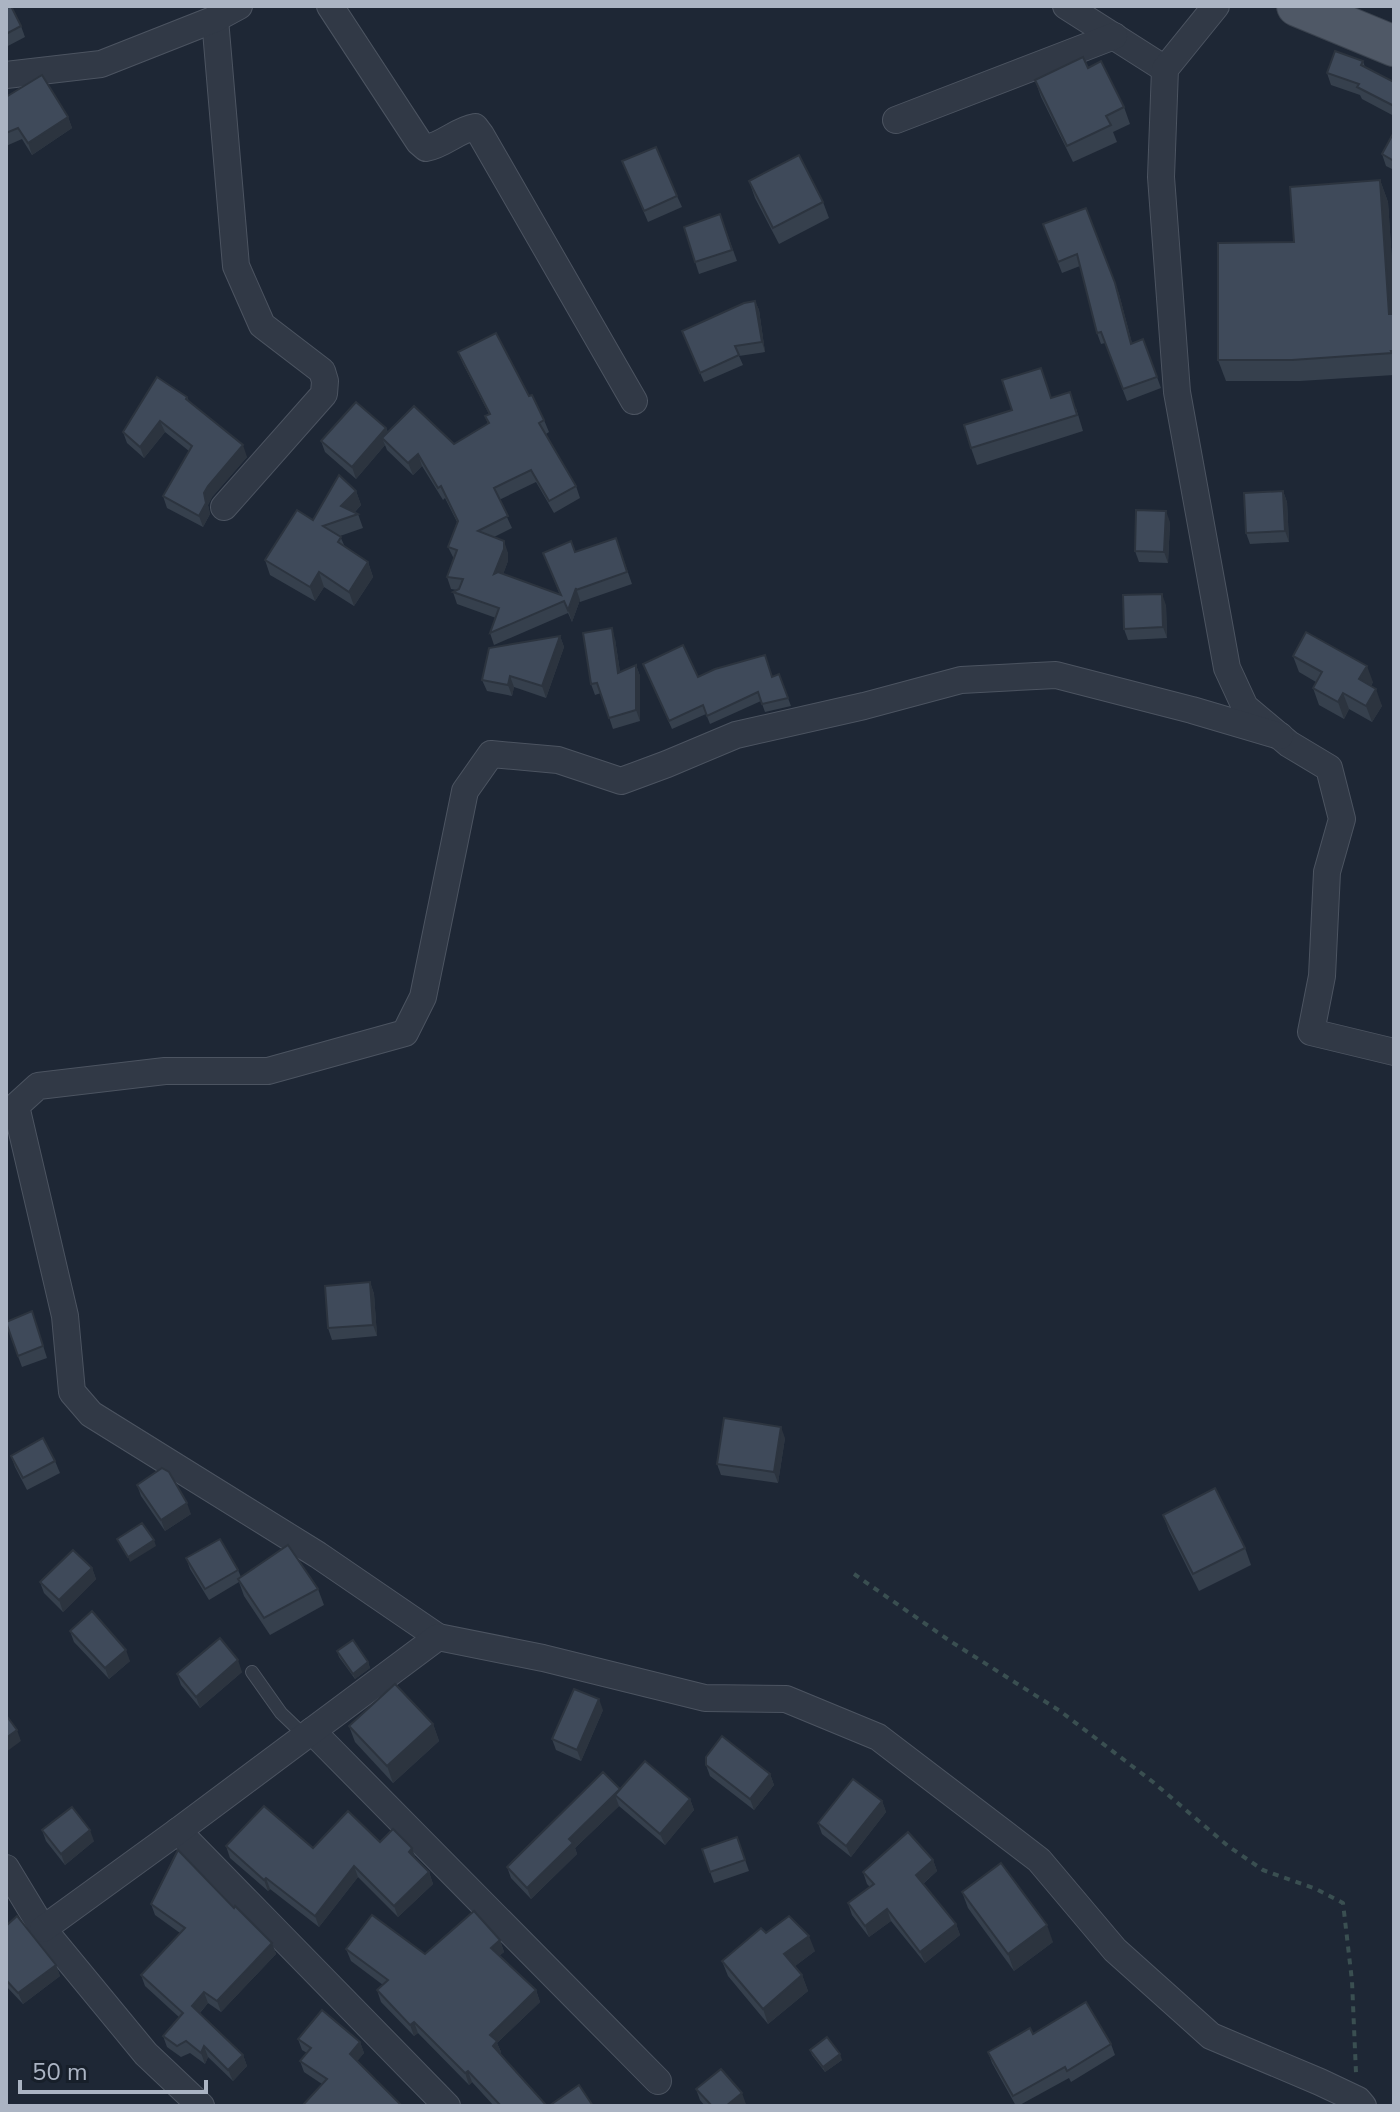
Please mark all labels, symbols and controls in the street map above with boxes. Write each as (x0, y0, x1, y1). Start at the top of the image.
scale bar (20, 2044, 206, 2094)
text: 50 m (32, 2056, 88, 2088)

